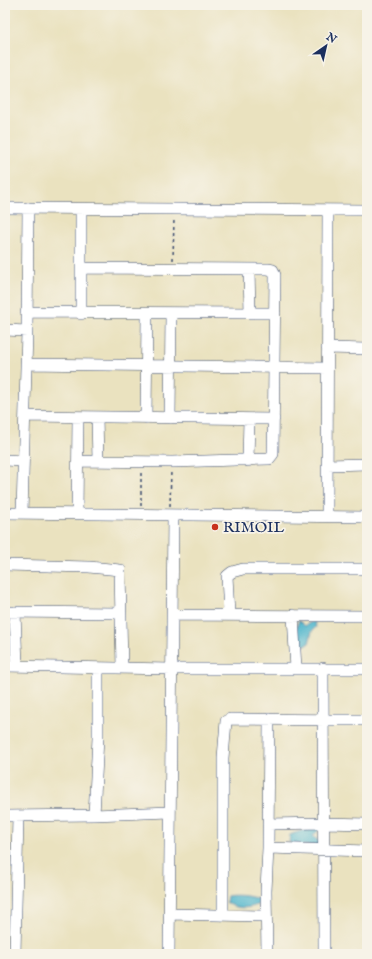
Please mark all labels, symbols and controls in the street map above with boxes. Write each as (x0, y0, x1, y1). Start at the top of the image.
north arrow (306, 26, 346, 66)
text: N (322, 30, 339, 47)
place label: RIMOIL (223, 518, 284, 537)
marker: RIMOIL (210, 522, 220, 532)

